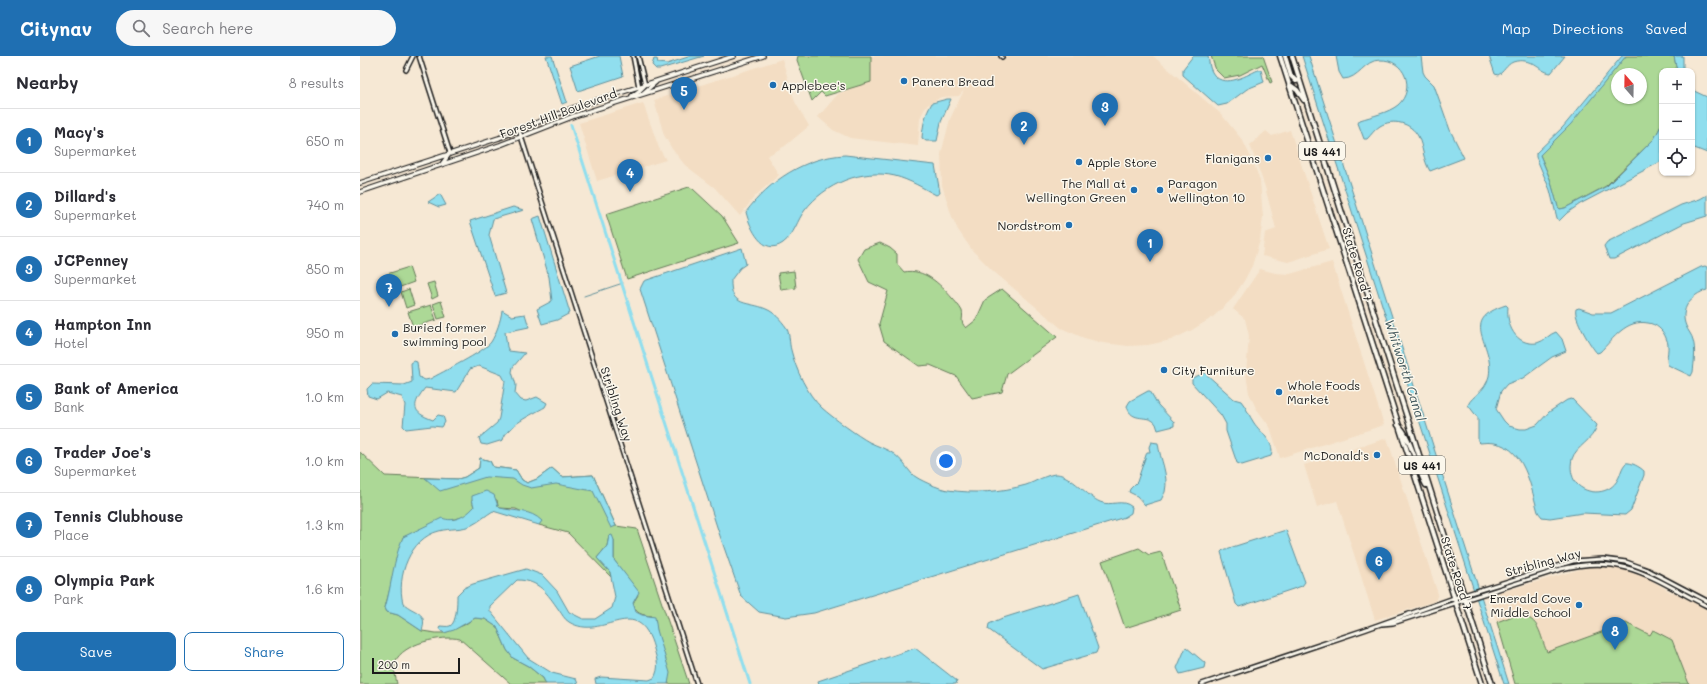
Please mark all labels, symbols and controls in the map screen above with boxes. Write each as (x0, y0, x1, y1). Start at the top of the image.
search box (116, 10, 396, 46)
text: Citynav (20, 16, 92, 41)
icon: search (130, 17, 152, 39)
text: Search here (162, 18, 253, 38)
text: Map (1502, 19, 1530, 38)
text: Directions (1552, 19, 1623, 38)
text: Saved (1645, 19, 1687, 38)
north arrow (1611, 68, 1647, 104)
map controls (1659, 68, 1695, 176)
button: + (1659, 68, 1695, 104)
text: Nearby (16, 71, 78, 93)
place label: Panera Bread (912, 73, 995, 89)
text: 8 results (289, 74, 344, 91)
marker: Panera Bread (899, 76, 909, 86)
pin: 5 (671, 77, 697, 110)
place label: Applebee's (781, 77, 846, 93)
marker: Applebee's (768, 80, 778, 90)
street label: Forest Hill Boulevard (497, 84, 619, 142)
pin: 3 (1092, 93, 1118, 126)
button: − (1659, 104, 1695, 140)
pin: 2 (1011, 112, 1037, 145)
text: Macy's (54, 122, 104, 142)
text: 1 (26, 132, 32, 149)
text: 650 m (306, 132, 344, 149)
button: locate (1659, 140, 1695, 176)
text: Supermarket (54, 142, 137, 159)
road number: US 441 (1299, 142, 1345, 160)
place label: Flanigans (1206, 150, 1260, 166)
marker: Flanigans (1263, 153, 1273, 163)
place label: Apple Store (1087, 154, 1157, 170)
marker: Apple Store (1074, 157, 1084, 167)
pin: 4 (617, 159, 643, 192)
place label: The Mall at Wellington Green (1025, 175, 1126, 205)
place label: Paragon Wellington 10 (1168, 175, 1246, 205)
marker: The Mall at Wellington Green (1129, 185, 1139, 195)
marker: Paragon Wellington 10 (1155, 185, 1165, 195)
text: Dillard's (54, 186, 116, 206)
text: 2 (25, 196, 33, 213)
text: 740 m (307, 196, 344, 213)
text: Supermarket (54, 206, 137, 223)
place label: Nordstrom (998, 217, 1061, 233)
marker: Nordstrom (1064, 220, 1074, 230)
street label: State Road 7 (1339, 225, 1377, 303)
pin: 1 (1137, 229, 1163, 262)
text: JCPenney (54, 250, 129, 270)
text: 3 (25, 260, 33, 277)
text: 850 m (306, 260, 344, 277)
text: Supermarket (54, 270, 137, 287)
pin: 7 (376, 274, 402, 307)
text: Hampton Inn (54, 314, 151, 334)
water label: Whitworth Canal (1382, 317, 1431, 424)
place label: Buried former swimming pool (403, 319, 487, 349)
text: 4 (25, 324, 33, 341)
text: 950 m (306, 324, 344, 341)
marker: Buried former swimming pool (390, 329, 400, 339)
text: Hotel (54, 334, 88, 351)
place label: City Furniture (1172, 362, 1255, 378)
street label: Stribling Way (597, 365, 637, 443)
marker: City Furniture (1159, 365, 1169, 375)
place label: Whole Foods Market (1287, 377, 1360, 407)
text: Bank of America (54, 378, 179, 398)
marker: Whole Foods Market (1274, 387, 1284, 397)
text: 5 (25, 388, 33, 405)
text: 1.0 km (305, 388, 344, 405)
text: Bank (54, 398, 84, 415)
text: Trader Joe's (54, 442, 151, 462)
place label: McDonald's (1304, 447, 1369, 463)
marker: McDonald's (1372, 450, 1382, 460)
your location (936, 451, 956, 471)
text: 6 (25, 452, 33, 469)
text: 1.0 km (305, 452, 344, 469)
road number: US 441 (1399, 456, 1445, 474)
text: Supermarket (54, 462, 137, 479)
text: Tennis Clubhouse (54, 506, 183, 526)
text: 7 (25, 516, 33, 533)
text: 1.3 km (305, 516, 344, 533)
text: Place (54, 526, 89, 543)
street label: State Road 7 (1438, 534, 1477, 612)
street label: Stribling Way (1503, 544, 1583, 580)
pin: 6 (1366, 547, 1392, 580)
text: Olympia Park (54, 570, 155, 590)
text: 8 (25, 580, 33, 597)
text: 1.6 km (305, 580, 344, 597)
text: Park (54, 590, 83, 607)
place label: Emerald Cove Middle School (1490, 590, 1571, 620)
marker: Emerald Cove Middle School (1574, 600, 1584, 610)
pin: 8 (1602, 617, 1628, 650)
button: Save (16, 632, 176, 671)
button: Share (184, 632, 344, 671)
scale bar (372, 656, 460, 675)
text: 200 m (378, 657, 410, 672)

